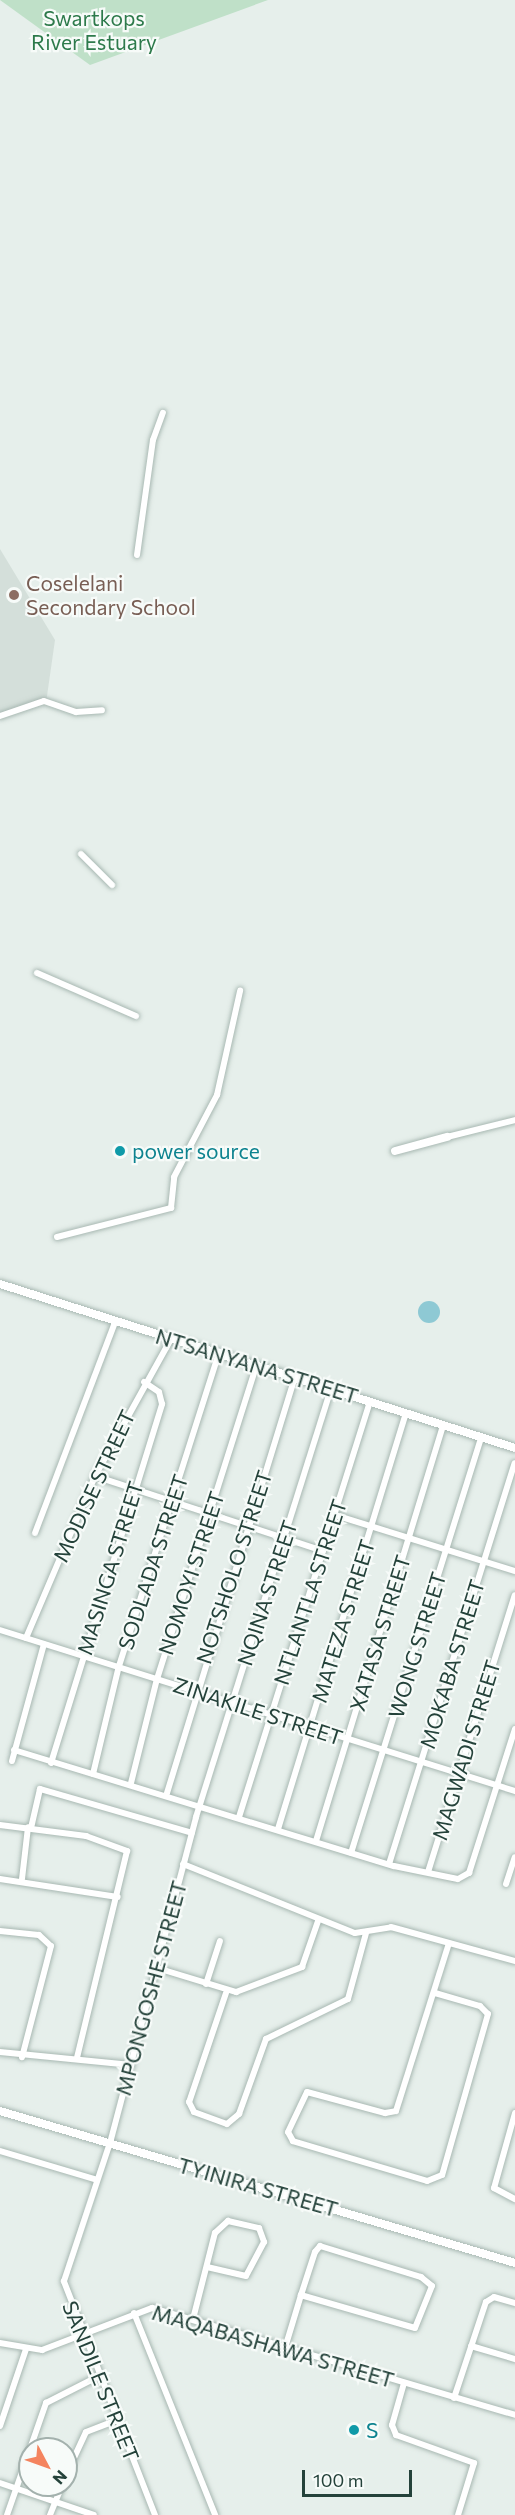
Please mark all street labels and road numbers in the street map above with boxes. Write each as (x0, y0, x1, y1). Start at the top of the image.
street label: NTSANYANA STREET (153, 1323, 361, 1409)
street label: MODISE STREET (48, 1406, 140, 1566)
street label: NOTSHOLO STREET (191, 1467, 277, 1667)
street label: SODLADA STREET (113, 1471, 193, 1653)
street label: MASINGA STREET (72, 1478, 148, 1658)
street label: NOMOYI STREET (153, 1488, 229, 1658)
street label: NTLANTLA STREET (268, 1496, 352, 1688)
street label: NQINA STREET (232, 1517, 302, 1669)
street label: MATEZA STREET (306, 1536, 380, 1706)
street label: XATASA STREET (344, 1552, 416, 1714)
street label: WONG STREET (383, 1569, 451, 1721)
street label: MOKABA STREET (414, 1576, 490, 1752)
street label: MAGWADI STREET (427, 1657, 505, 1843)
street label: ZINAKILE STREET (170, 1672, 346, 1750)
street label: MPONGOSHE STREET (110, 1878, 192, 2098)
street label: TYINIRA STREET (175, 2152, 341, 2222)
street label: SANDILE STREET (57, 2297, 145, 2465)
street label: MAQABASHAWA STREET (149, 2299, 397, 2393)

